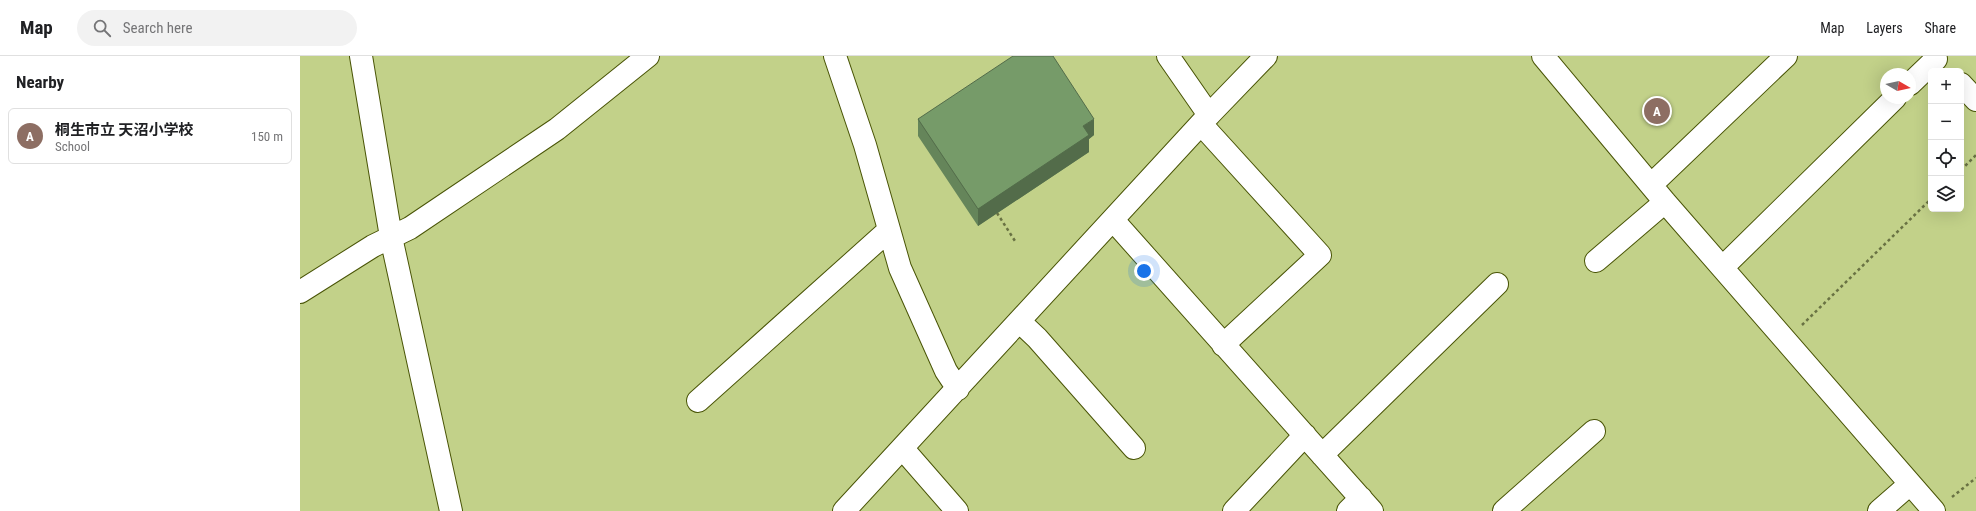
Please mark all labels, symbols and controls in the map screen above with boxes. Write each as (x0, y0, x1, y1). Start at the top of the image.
search box (77, 10, 357, 46)
text: Map (20, 16, 53, 39)
icon: search (91, 17, 113, 39)
text: Search here (123, 19, 193, 37)
text: Map (1820, 20, 1844, 36)
text: Layers (1866, 20, 1903, 36)
text: Share (1925, 20, 1956, 36)
north arrow (1880, 68, 1916, 104)
map controls (1928, 68, 1964, 212)
button: + (1928, 68, 1964, 104)
text: Nearby (16, 72, 64, 92)
pin: A (1644, 96, 1670, 126)
button: − (1928, 104, 1964, 140)
text: 桐生市立 天沼小学校 (55, 121, 193, 139)
text: A (26, 129, 34, 144)
text: 150 m (251, 129, 283, 144)
text: School (55, 139, 90, 154)
button: locate (1928, 140, 1964, 176)
button: layers (1928, 176, 1964, 212)
your location (1134, 261, 1154, 281)

